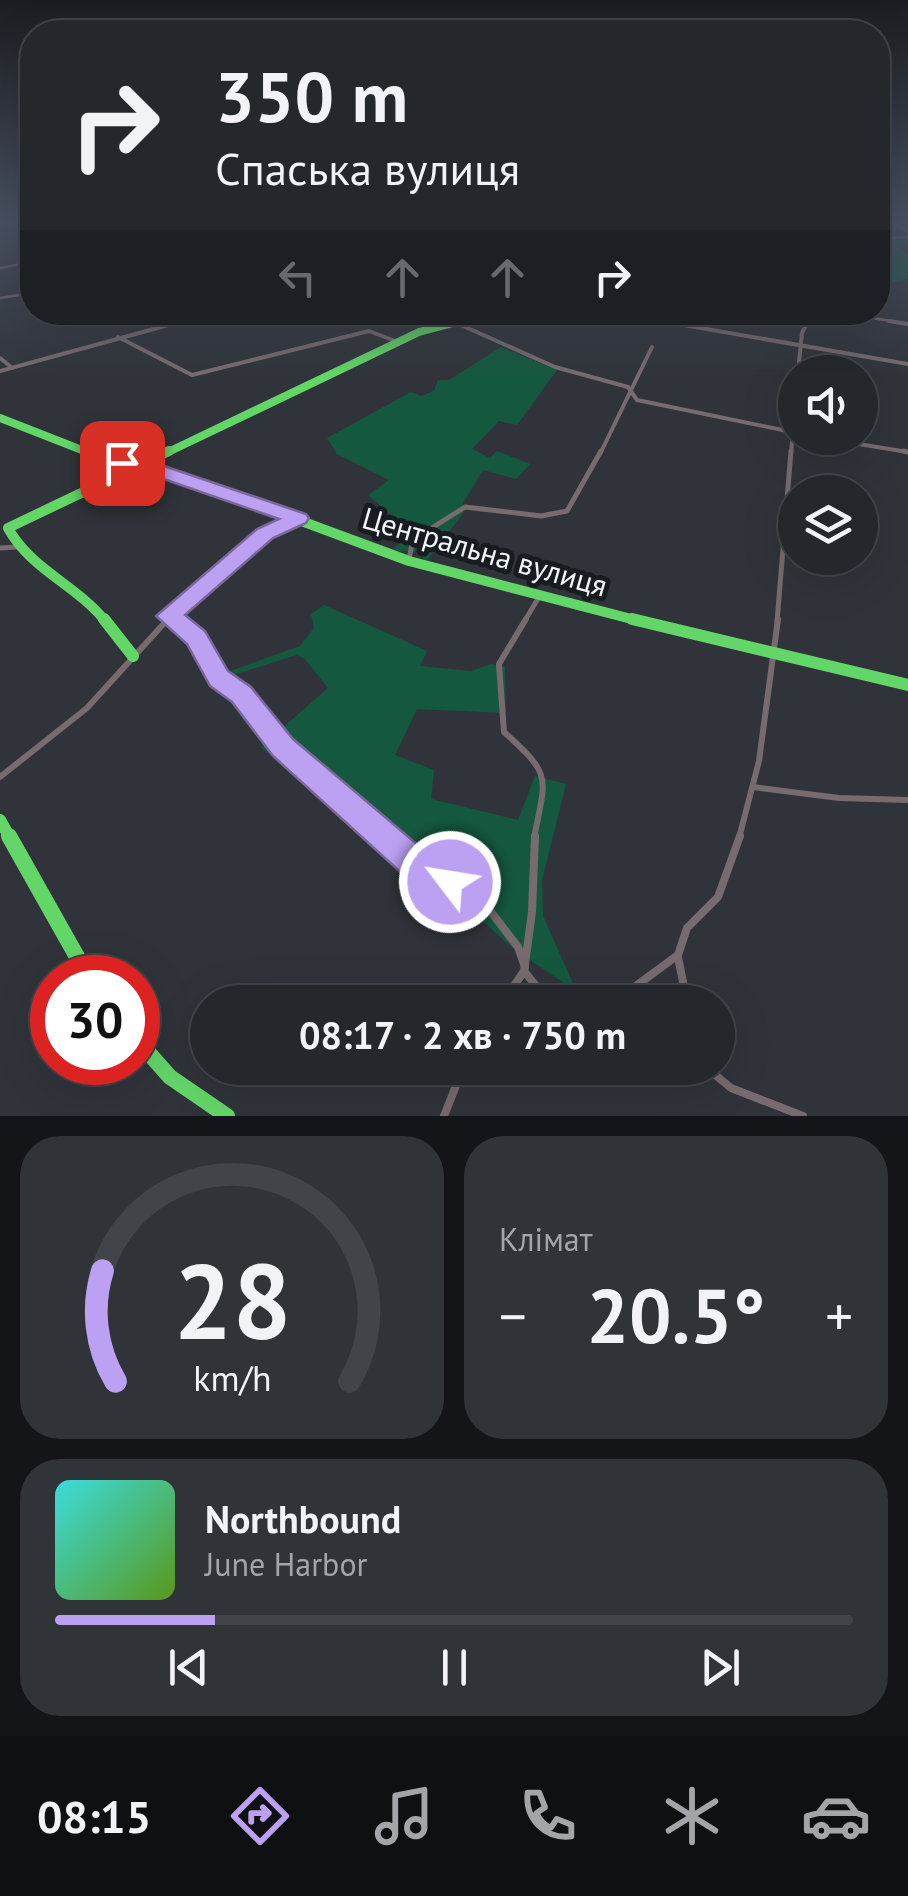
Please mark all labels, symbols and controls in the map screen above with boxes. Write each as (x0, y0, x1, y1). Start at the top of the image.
text: 350 m (215, 51, 408, 141)
icon: right (50, 60, 180, 190)
text: Спаська вулиця (215, 139, 520, 197)
icon: left (270, 250, 325, 305)
icon: ahead (375, 250, 430, 305)
icon: ahead (480, 250, 535, 305)
icon: right (585, 250, 640, 305)
map controls (778, 355, 878, 575)
button: sound (778, 355, 878, 455)
pin (80, 421, 165, 506)
icon: arrive (95, 436, 150, 491)
button: layers (778, 475, 878, 575)
street label: Центральна вулиця (358, 497, 612, 605)
position arrow (398, 830, 502, 934)
speed limit sign: 30 (30, 955, 160, 1085)
text: 08:17 · 2 хв · 750 m (299, 1010, 626, 1059)
text: Клімат (499, 1218, 592, 1260)
text: 28 (173, 1233, 291, 1368)
text: 20.5° (587, 1267, 765, 1364)
text: − (499, 1280, 527, 1351)
text: + (825, 1280, 853, 1351)
text: km/h (193, 1355, 271, 1401)
text: Northbound (205, 1494, 401, 1543)
text: June Harbor (205, 1543, 367, 1585)
icon: previous (161, 1640, 216, 1695)
icon: pause (427, 1640, 482, 1695)
icon: next (693, 1640, 748, 1695)
icon: directions (225, 1781, 295, 1851)
icon: music (369, 1781, 439, 1851)
icon: phone (513, 1781, 583, 1851)
icon: climate (657, 1781, 727, 1851)
icon: car (801, 1781, 871, 1851)
text: 08:15 (37, 1787, 151, 1845)

